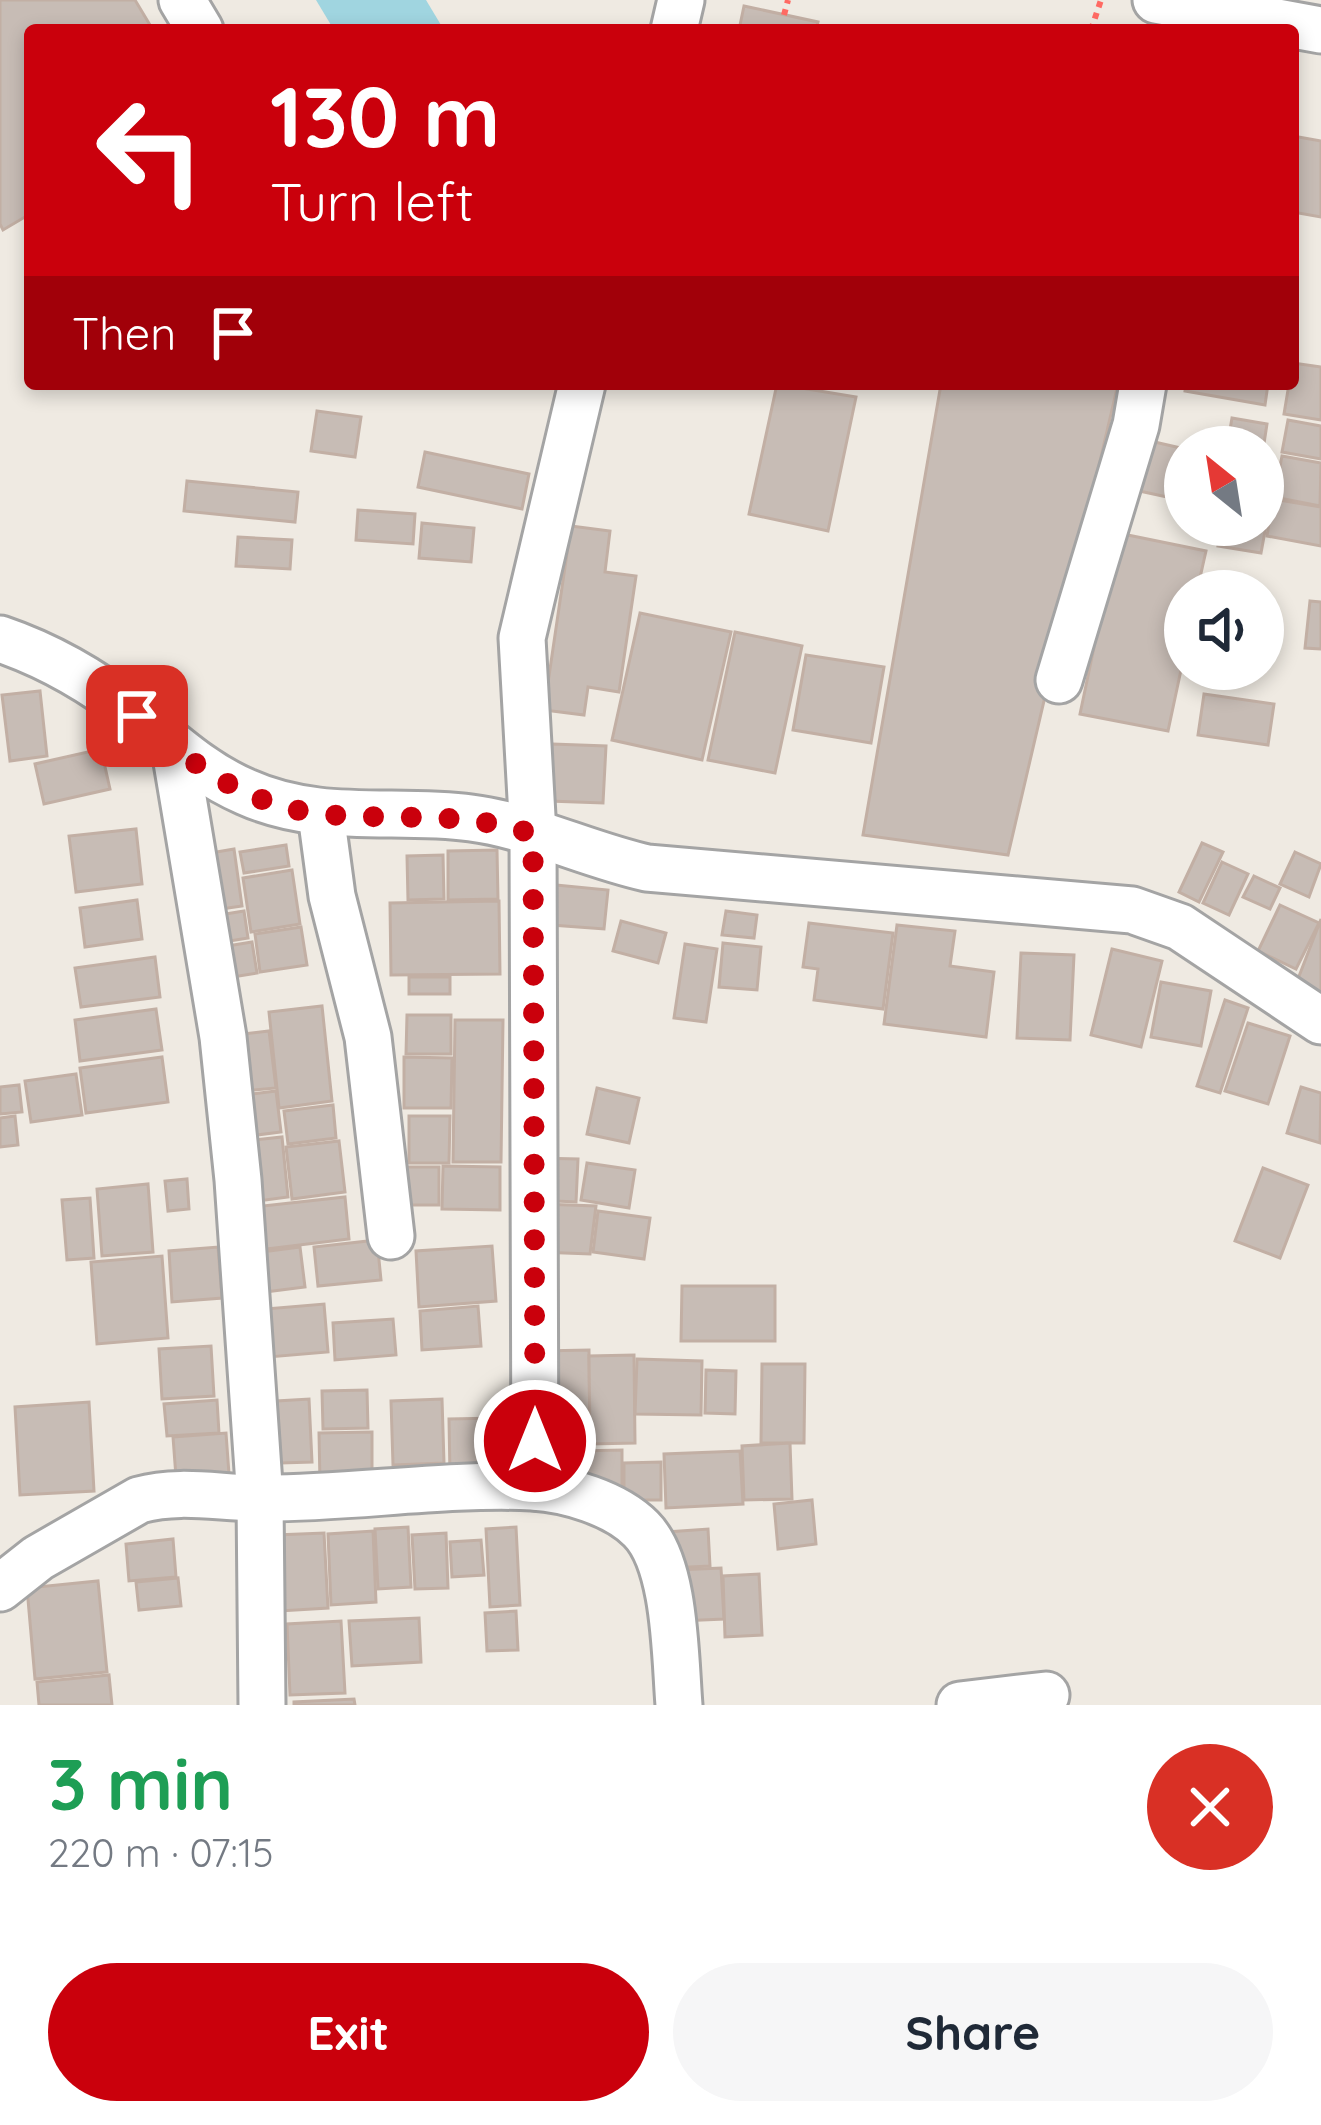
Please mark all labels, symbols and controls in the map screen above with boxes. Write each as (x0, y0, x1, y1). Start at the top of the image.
text: 130 m (270, 63, 500, 168)
icon: left (72, 72, 228, 228)
text: Turn left (270, 167, 474, 235)
icon: arrive (200, 300, 266, 366)
text: Then (72, 305, 176, 361)
north arrow (1164, 426, 1284, 546)
map controls (1164, 426, 1284, 690)
button: sound (1164, 570, 1284, 690)
pin (86, 665, 188, 767)
icon: arrive (104, 683, 170, 749)
position arrow (472, 1378, 598, 1504)
text: 3 min (48, 1738, 233, 1828)
button: close (1147, 1744, 1273, 1870)
text: 220 m · 07:15 (48, 1828, 274, 1877)
button: Exit (48, 1963, 649, 2101)
button: Share (673, 1963, 1273, 2101)

